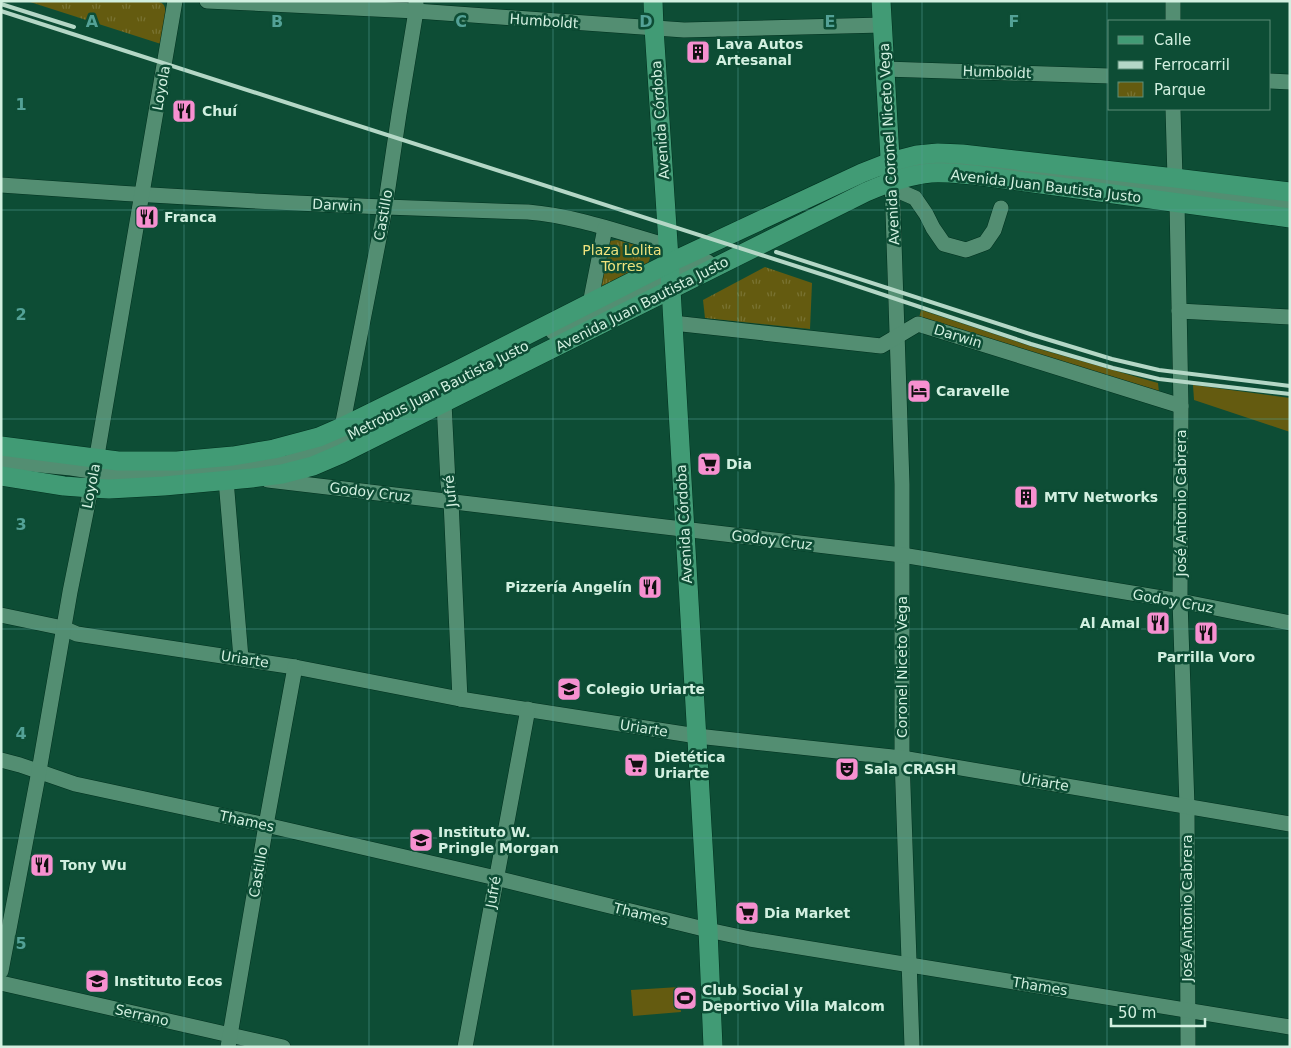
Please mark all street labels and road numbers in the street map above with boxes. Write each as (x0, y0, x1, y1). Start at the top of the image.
street label: Humboldt (509, 11, 579, 31)
street label: Avenida Coronel Niceto Vega (876, 43, 902, 245)
street label: Avenida Córdoba (648, 60, 672, 180)
street label: Humboldt (962, 63, 1032, 81)
street label: Loyola (149, 64, 173, 112)
street label: Avenida Juan Bautista Justo (950, 166, 1142, 206)
street label: Castillo (371, 188, 395, 242)
street label: Darwin (312, 196, 362, 214)
street label: Avenida Juan Bautista Justo (553, 253, 731, 355)
street label: Darwin (932, 321, 984, 351)
street label: Metrobus Juan Bautista Justo (345, 337, 531, 443)
street label: José Antonio Cabrera (1173, 430, 1189, 577)
street label: Loyola (79, 462, 103, 510)
street label: Avenida Córdoba (673, 464, 695, 584)
street label: Jufré (440, 474, 460, 509)
street label: Godoy Cruz (329, 479, 411, 505)
street label: Godoy Cruz (731, 527, 813, 553)
street label: Godoy Cruz (1132, 586, 1214, 616)
street label: Coronel Niceto Vega (894, 596, 910, 738)
street label: Uriarte (220, 647, 270, 671)
street label: Uriarte (619, 716, 669, 740)
street label: Uriarte (1020, 770, 1070, 794)
street label: Thames (217, 807, 276, 835)
street label: José Antonio Cabrera (1179, 835, 1195, 982)
street label: Castillo (246, 845, 270, 899)
street label: Jufré (482, 875, 504, 910)
street label: Thames (611, 899, 670, 928)
street label: Thames (1010, 974, 1069, 998)
street label: Serrano (114, 1001, 170, 1029)

